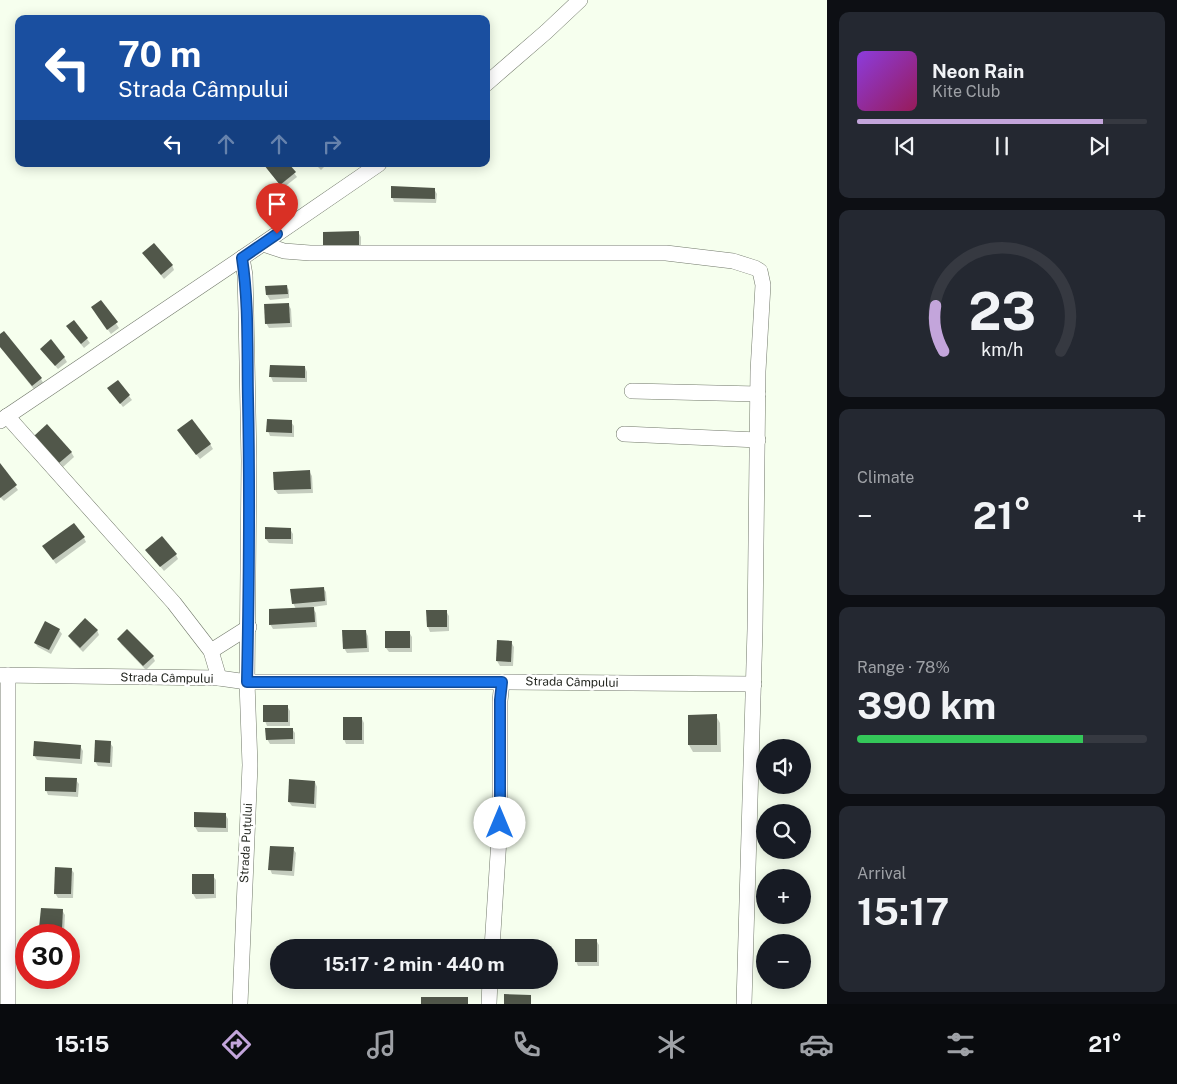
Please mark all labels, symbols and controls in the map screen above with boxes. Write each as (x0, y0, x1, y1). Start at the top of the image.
text: 70 m (118, 34, 201, 75)
icon: left (35, 35, 100, 100)
text: Neon Rain (932, 60, 1024, 82)
text: Strada Câmpului (118, 76, 289, 102)
text: Kite Club (932, 82, 1000, 101)
icon: left (159, 130, 187, 158)
icon: ahead (212, 130, 240, 158)
icon: ahead (265, 130, 293, 158)
icon: right (318, 130, 346, 158)
icon: previous (891, 132, 919, 160)
icon: pause (988, 132, 1016, 160)
icon: next (1085, 132, 1113, 160)
pin (256, 183, 298, 234)
icon: arrive (263, 190, 291, 218)
text: 23 (968, 281, 1036, 342)
text: km/h (981, 339, 1023, 360)
text: Climate (857, 468, 914, 487)
text: 21° (973, 493, 1031, 538)
text: − (857, 499, 873, 532)
text: + (1131, 499, 1147, 532)
text: Range · 78% (857, 658, 950, 677)
street label: Strada Câmpului (120, 670, 214, 686)
street label: Strada Câmpului (525, 674, 619, 690)
text: 390 km (857, 683, 996, 728)
map controls (756, 739, 811, 989)
button: sound (756, 739, 811, 794)
position arrow (473, 796, 525, 848)
street label: Strada Puțului (237, 803, 255, 883)
button: search (756, 804, 811, 859)
text: Arrival (857, 864, 906, 883)
button: + (756, 869, 811, 924)
text: 15:17 (857, 889, 949, 934)
speed limit sign: 30 (15, 924, 80, 989)
button: − (756, 934, 811, 989)
text: 15:17 · 2 min · 440 m (323, 953, 505, 975)
icon: directions (219, 1027, 254, 1062)
icon: music (364, 1027, 399, 1062)
icon: phone (509, 1027, 544, 1062)
icon: climate (654, 1027, 689, 1062)
icon: car (799, 1027, 834, 1062)
icon: filters (943, 1027, 978, 1062)
text: 15:15 (55, 1031, 109, 1057)
text: 21° (1088, 1031, 1122, 1057)

